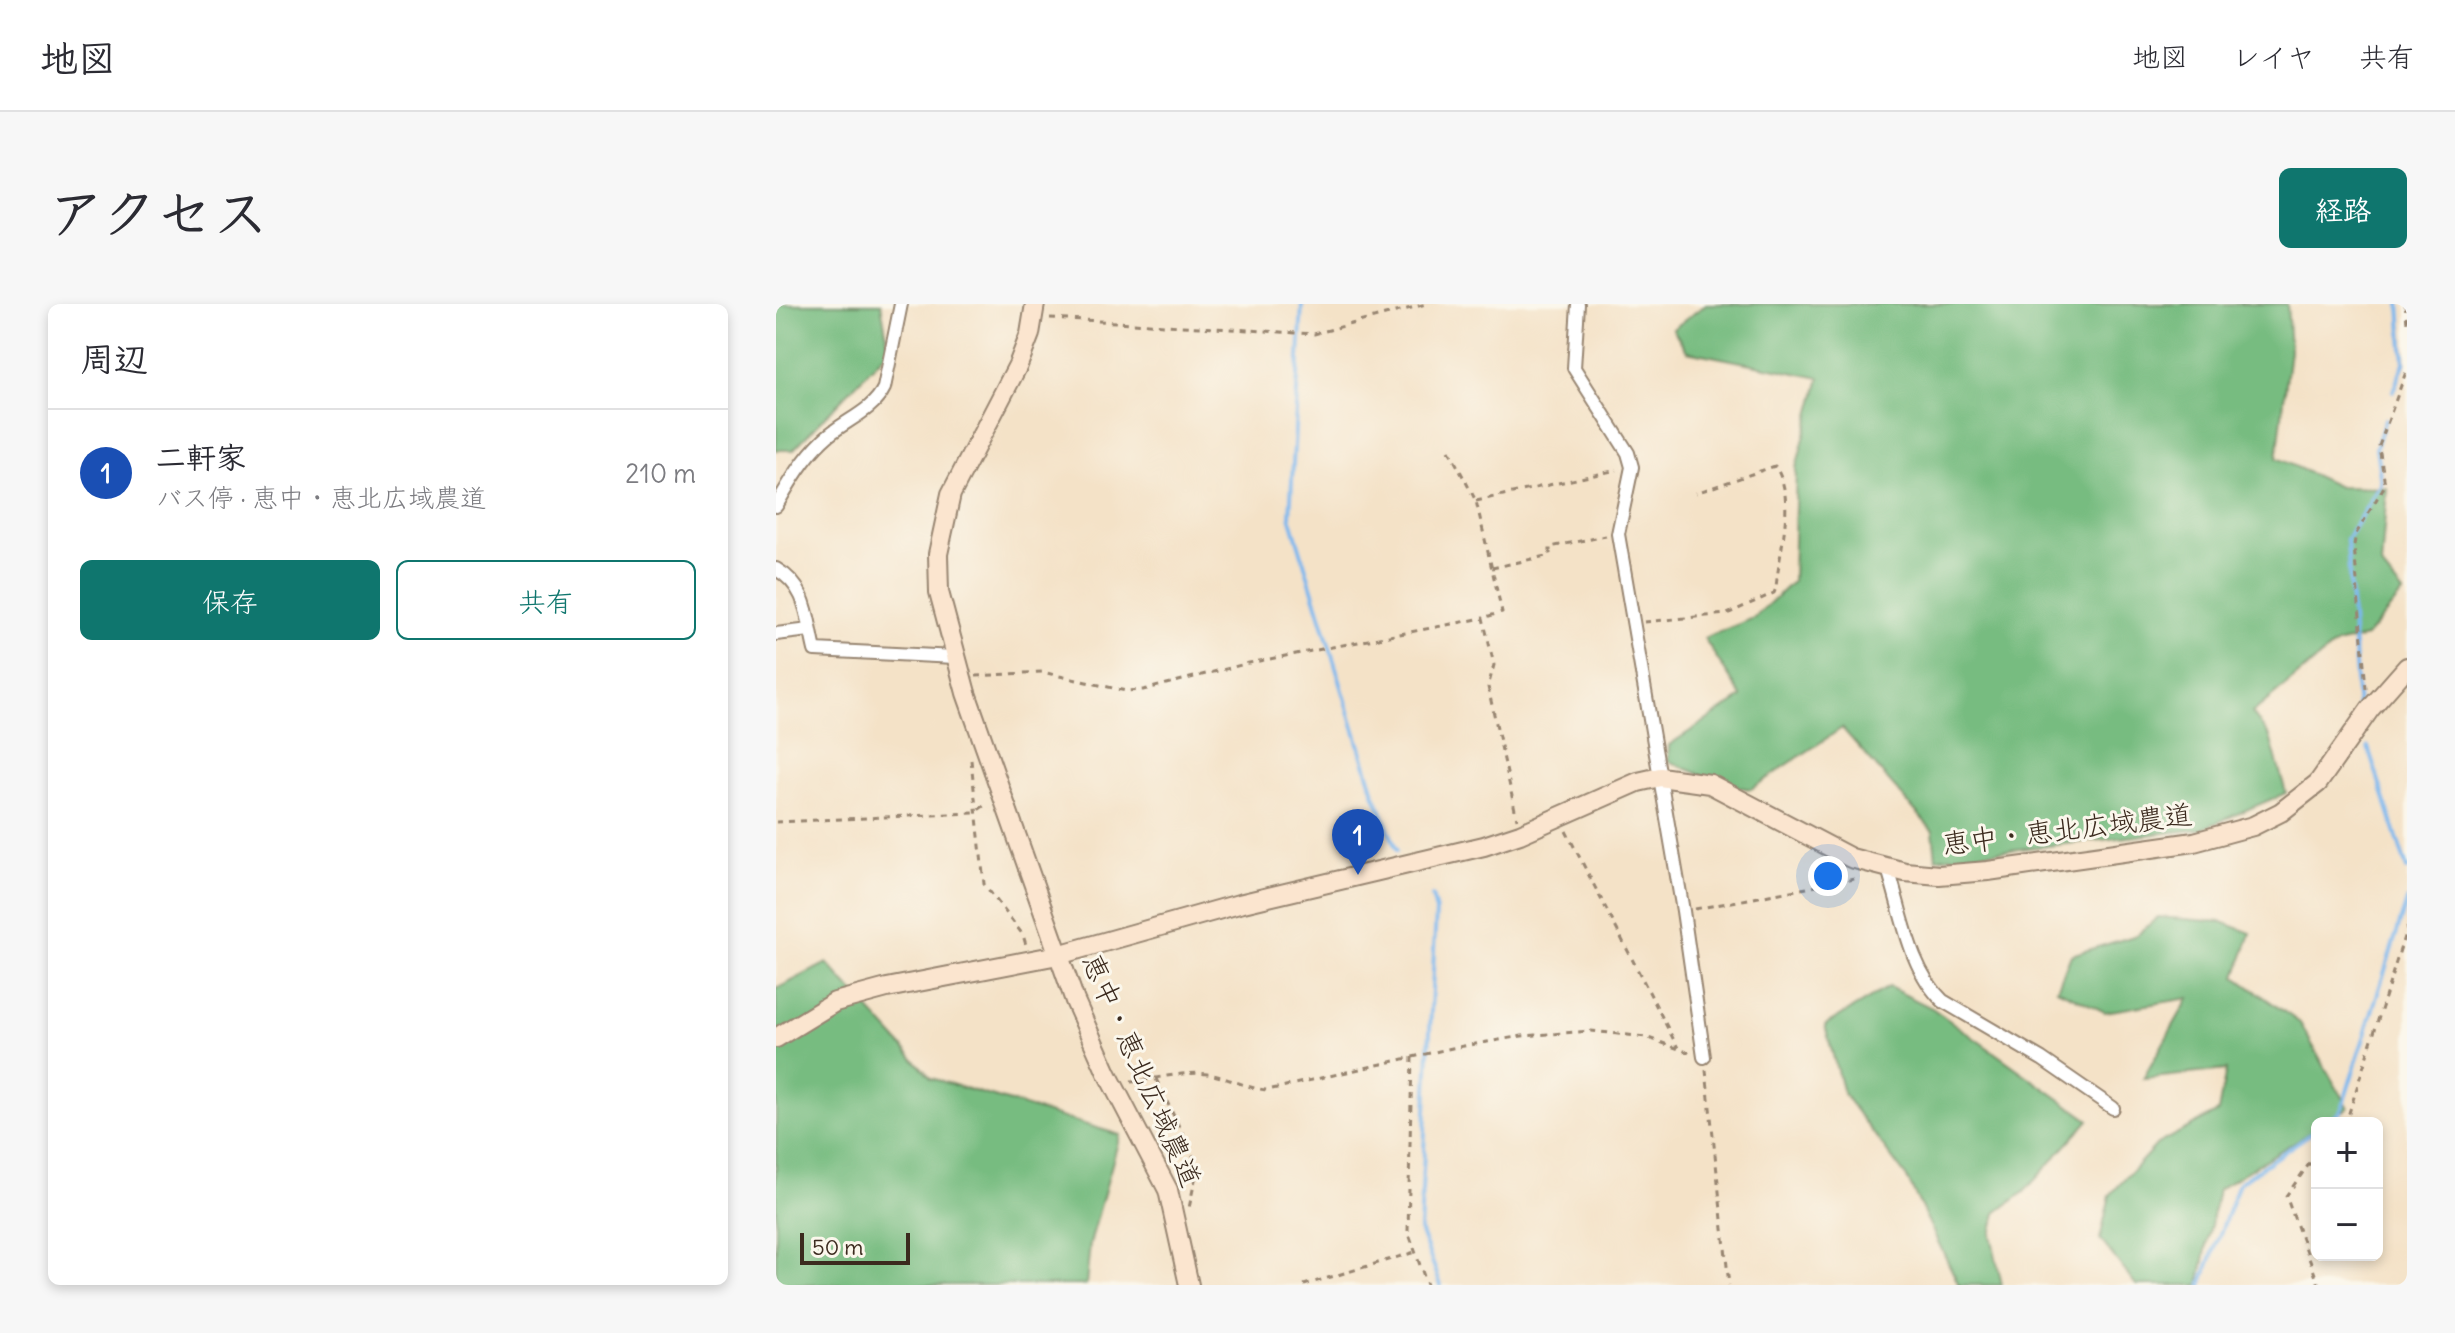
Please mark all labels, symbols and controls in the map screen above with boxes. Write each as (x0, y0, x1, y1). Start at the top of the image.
text: 地図 (40, 35, 116, 82)
text: 地図 (2132, 39, 2188, 75)
text: レイヤ (2232, 39, 2315, 75)
text: 共有 (2359, 39, 2415, 75)
button: 経路 (2279, 168, 2407, 248)
text: アクセス (48, 178, 269, 248)
text: 周辺 (80, 337, 148, 380)
text: 二軒家 (156, 438, 246, 476)
text: 1 (101, 457, 111, 490)
text: 210 m (625, 457, 696, 490)
text: バス停 · 恵中・恵北広域農道 (156, 481, 486, 514)
button: 保存 (80, 560, 380, 640)
button: 共有 (396, 560, 696, 640)
street label: 恵中・恵北広域農道 (1940, 796, 2194, 862)
pin: 1 (1332, 809, 1384, 875)
your location (1808, 856, 1848, 896)
street label: 恵中・恵北広域農道 (1074, 948, 1210, 1192)
map controls (2311, 1117, 2383, 1261)
button: + (2311, 1117, 2383, 1189)
button: − (2311, 1189, 2383, 1261)
scale bar (800, 1229, 910, 1265)
text: 50 m (812, 1233, 864, 1261)

